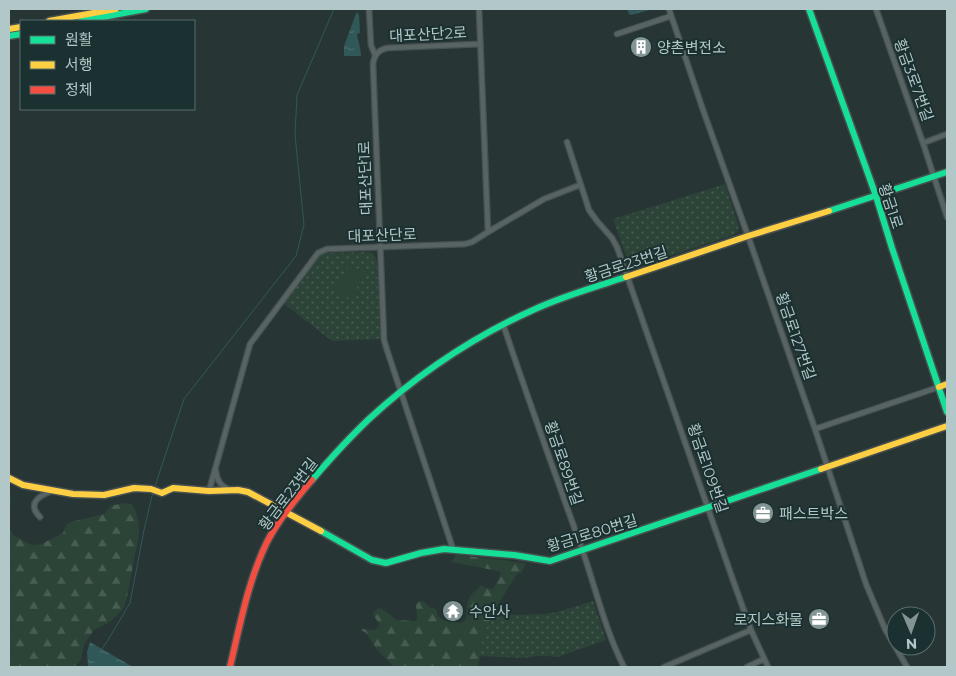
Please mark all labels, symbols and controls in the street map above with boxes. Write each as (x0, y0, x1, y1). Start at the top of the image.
legend (20, 20, 195, 110)
street label: 대포산단2로 (389, 22, 467, 46)
text: 원활 (65, 30, 93, 49)
building icon: 양촌변전소 (629, 35, 653, 59)
street label: 황금3로7번길 (890, 36, 938, 124)
place label: 양촌변전소 (657, 38, 726, 57)
text: 서행 (65, 55, 93, 74)
text: 정체 (65, 80, 93, 99)
street label: 대포산단1로 (354, 140, 376, 216)
street label: 황금1로 (875, 181, 907, 231)
street label: 대포산단로 (347, 224, 417, 246)
street label: 황금로23번길 (582, 242, 670, 286)
street label: 황금로127번길 (772, 290, 820, 382)
street label: 황금로89번길 (541, 418, 587, 508)
street label: 황금로109번길 (684, 421, 732, 515)
street label: 황금로23번길 (255, 454, 321, 534)
office icon: 패스트박스 (751, 501, 775, 525)
place label: 패스트박스 (779, 504, 848, 523)
street label: 황금1로80번길 (544, 510, 640, 556)
temple icon: 수안사 (441, 599, 465, 623)
place label: 수안사 (469, 602, 511, 621)
north arrow (886, 606, 936, 656)
office icon: 로지스화물 (807, 607, 831, 631)
place label: 로지스화물 (734, 610, 803, 629)
text: N (905, 635, 917, 653)

